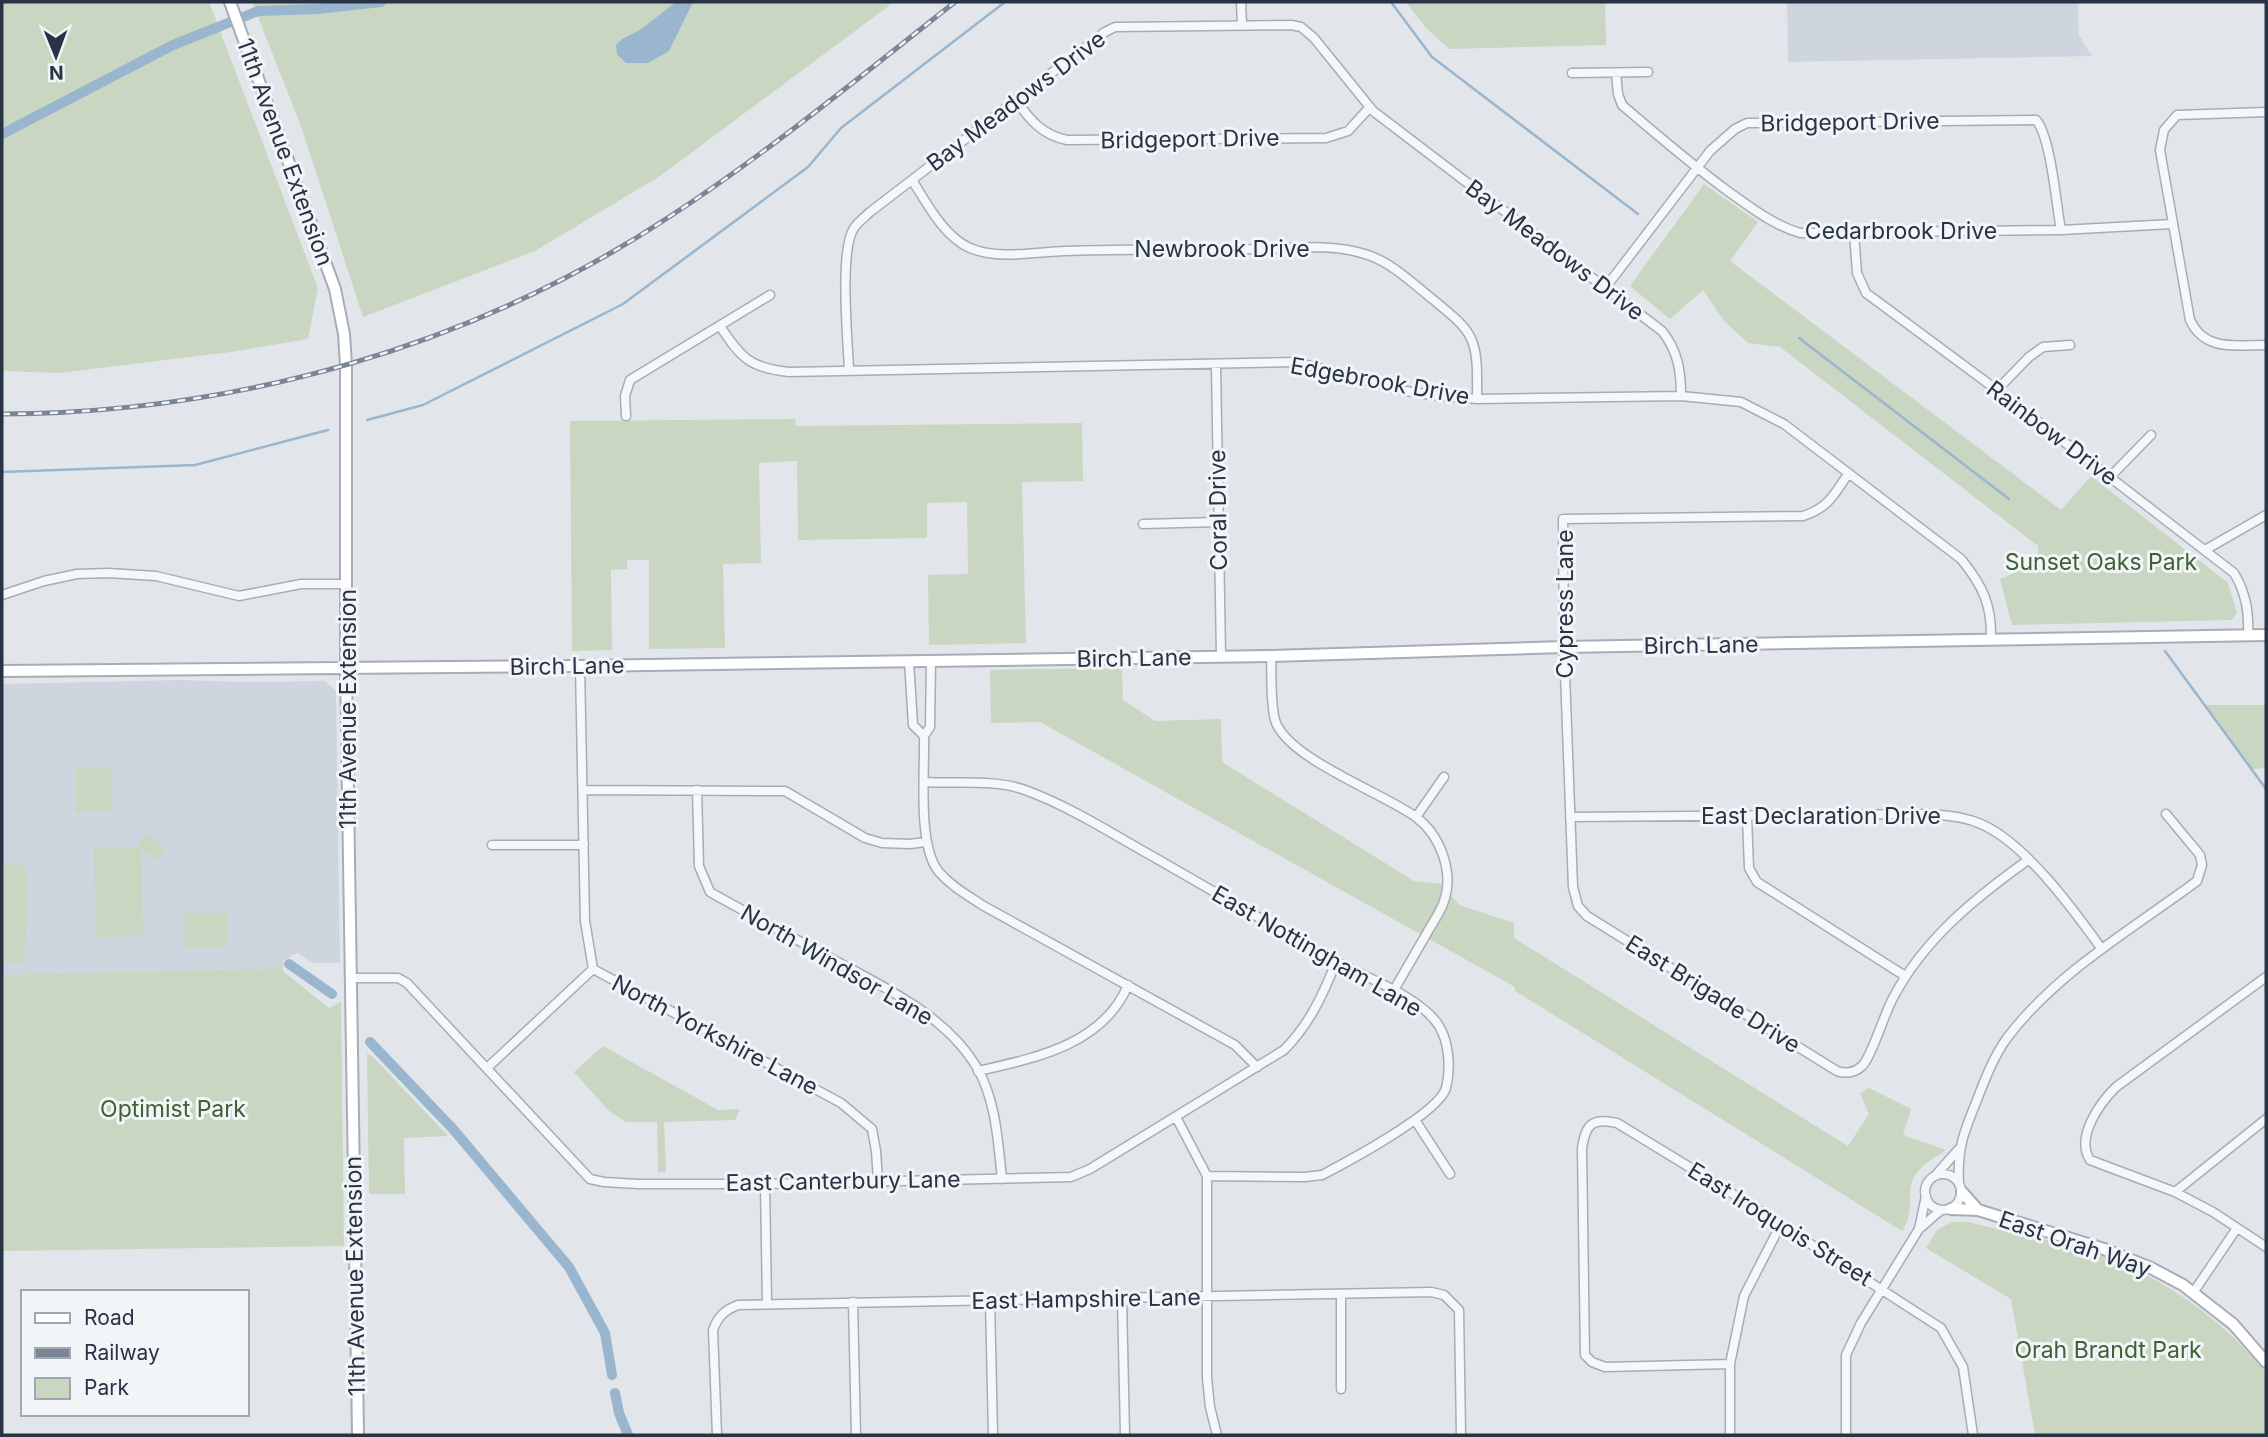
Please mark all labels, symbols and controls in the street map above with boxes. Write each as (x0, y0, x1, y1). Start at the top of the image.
north arrow (21, 21, 91, 91)
street label: Bay Meadows Drive (921, 25, 1111, 177)
street label: 11th Avenue Extension (231, 34, 339, 270)
text: N (49, 61, 64, 84)
street label: Bridgeport Drive (1760, 106, 1940, 138)
street label: Bridgeport Drive (1100, 123, 1280, 155)
street label: Bay Meadows Drive (1460, 174, 1650, 326)
street label: Cedarbrook Drive (1805, 217, 1997, 245)
street label: Newbrook Drive (1134, 235, 1310, 263)
street label: Edgebrook Drive (1288, 351, 1472, 411)
street label: Rainbow Drive (1981, 375, 2123, 491)
street label: Coral Drive (1203, 449, 1233, 571)
street label: Cypress Lane (1551, 529, 1579, 679)
park label: Sunset Oaks Park (2005, 548, 2198, 576)
street label: 11th Avenue Extension (334, 589, 362, 829)
street label: Birch Lane (1643, 630, 1759, 660)
street label: Birch Lane (1076, 643, 1192, 673)
street label: Birch Lane (509, 651, 625, 681)
street label: East Declaration Drive (1701, 802, 1941, 830)
street label: East Nottingham Lane (1207, 879, 1427, 1023)
street label: North Windsor Lane (736, 898, 938, 1032)
street label: East Brigade Drive (1621, 929, 1805, 1059)
street label: North Yorkshire Lane (607, 969, 823, 1101)
park label: Optimist Park (100, 1095, 246, 1123)
street label: 11th Avenue Extension (339, 1156, 371, 1396)
street label: East Iroquois Street (1683, 1156, 1878, 1292)
street label: East Canterbury Lane (725, 1165, 961, 1197)
street label: East Orah Way (1995, 1205, 2155, 1283)
street label: East Hampshire Lane (971, 1283, 1201, 1315)
legend (21, 1290, 248, 1416)
text: Road (84, 1305, 135, 1330)
park label: Orah Brandt Park (2014, 1336, 2202, 1364)
text: Railway (84, 1340, 160, 1365)
text: Park (84, 1375, 129, 1400)

